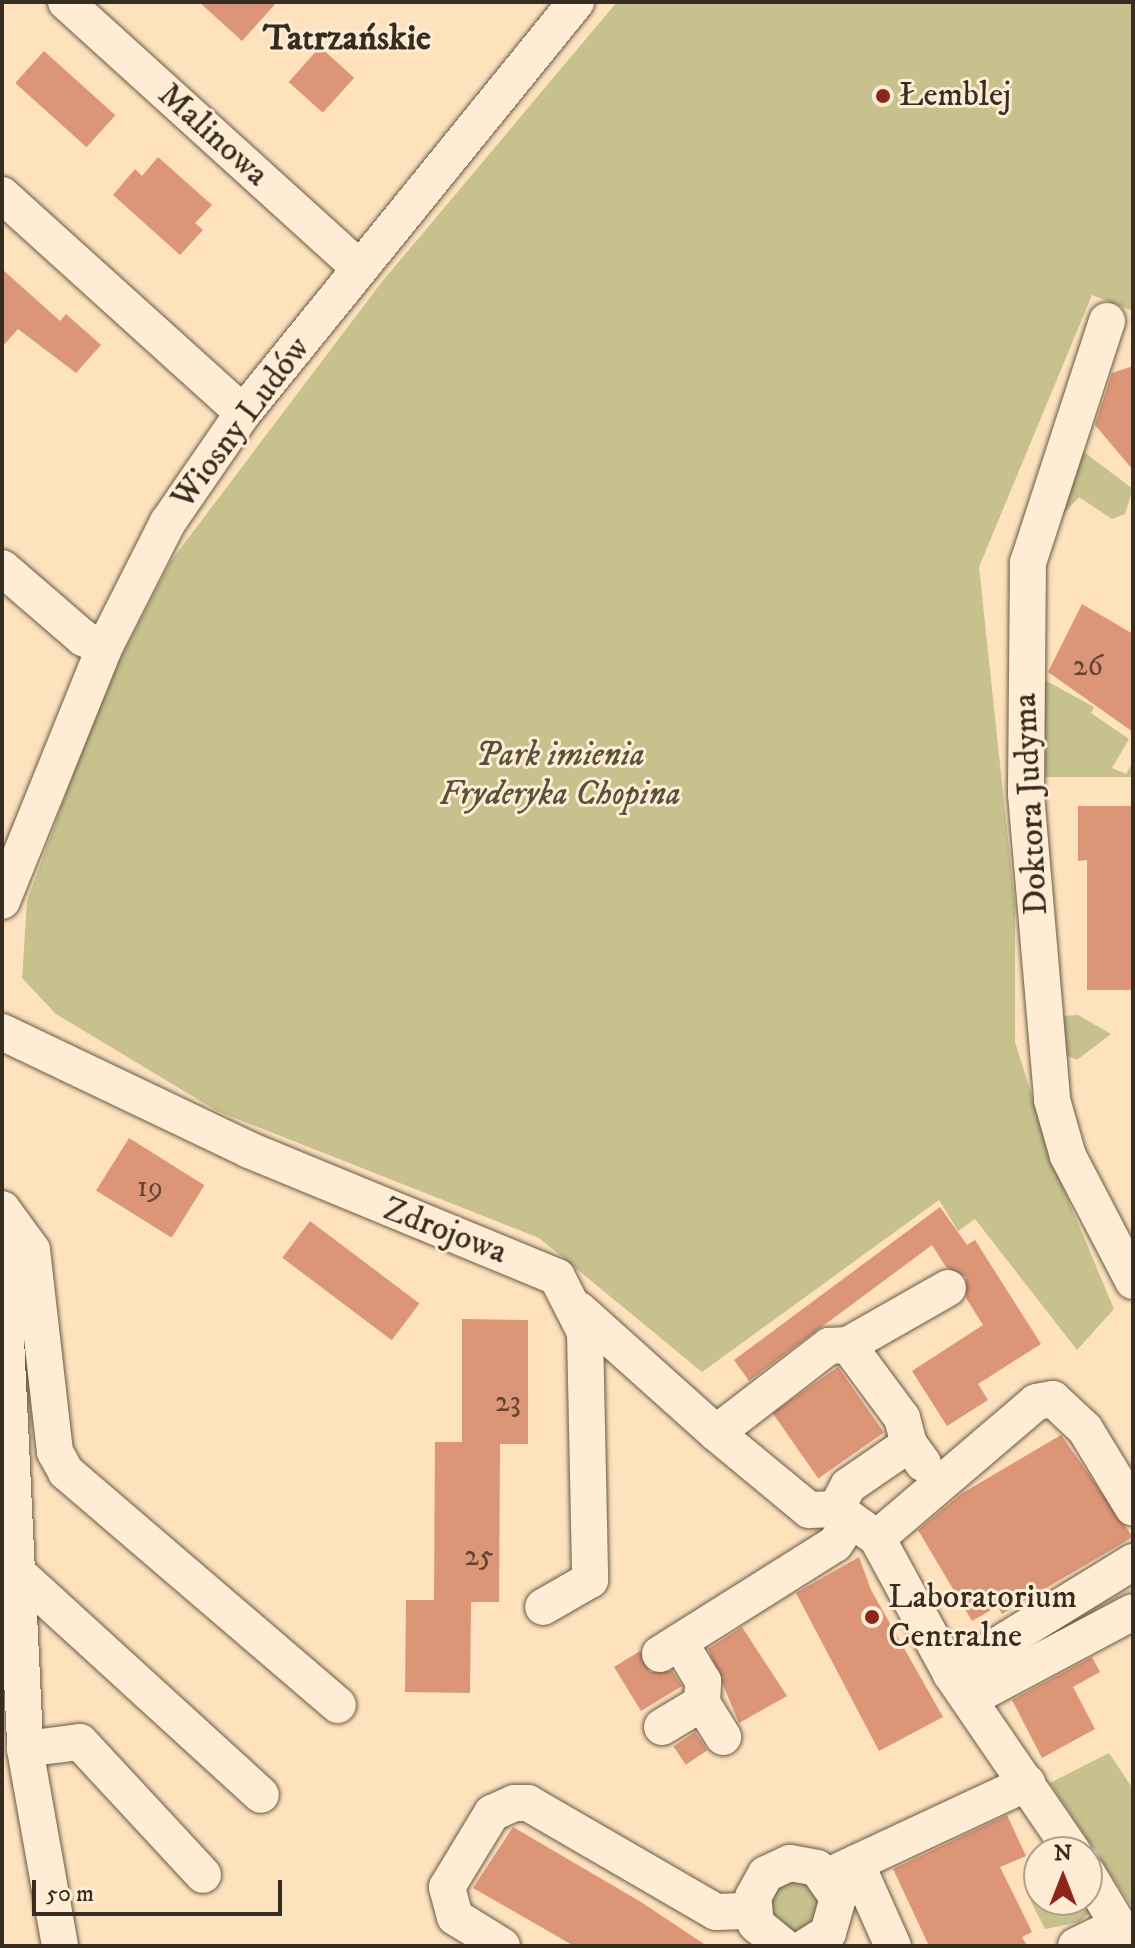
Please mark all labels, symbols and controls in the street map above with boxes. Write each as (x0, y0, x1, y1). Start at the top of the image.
district label: Tatrzańskie (263, 17, 431, 61)
street label: Malinowa (149, 75, 277, 195)
place label: Łemblej (899, 76, 1011, 116)
marker: Łemblej (874, 87, 892, 105)
street label: Wiosny Ludów (163, 329, 319, 517)
house number: 26 (1073, 649, 1103, 685)
street label: Doktora Judyma (1005, 692, 1057, 916)
park label: Park imienia Fryderyka Chopina (439, 735, 681, 814)
house number: 19 (137, 1170, 163, 1206)
street label: Zdrojowa (378, 1189, 512, 1273)
house number: 23 (495, 1385, 521, 1421)
house number: 25 (464, 1539, 494, 1575)
place label: Laboratorium Centralne (888, 1577, 1077, 1656)
marker: Laboratorium Centralne (863, 1608, 881, 1626)
north arrow (1023, 1836, 1103, 1916)
text: N (1054, 1840, 1072, 1867)
scale bar (36, 1864, 286, 1914)
text: 50 m (46, 1879, 94, 1909)

